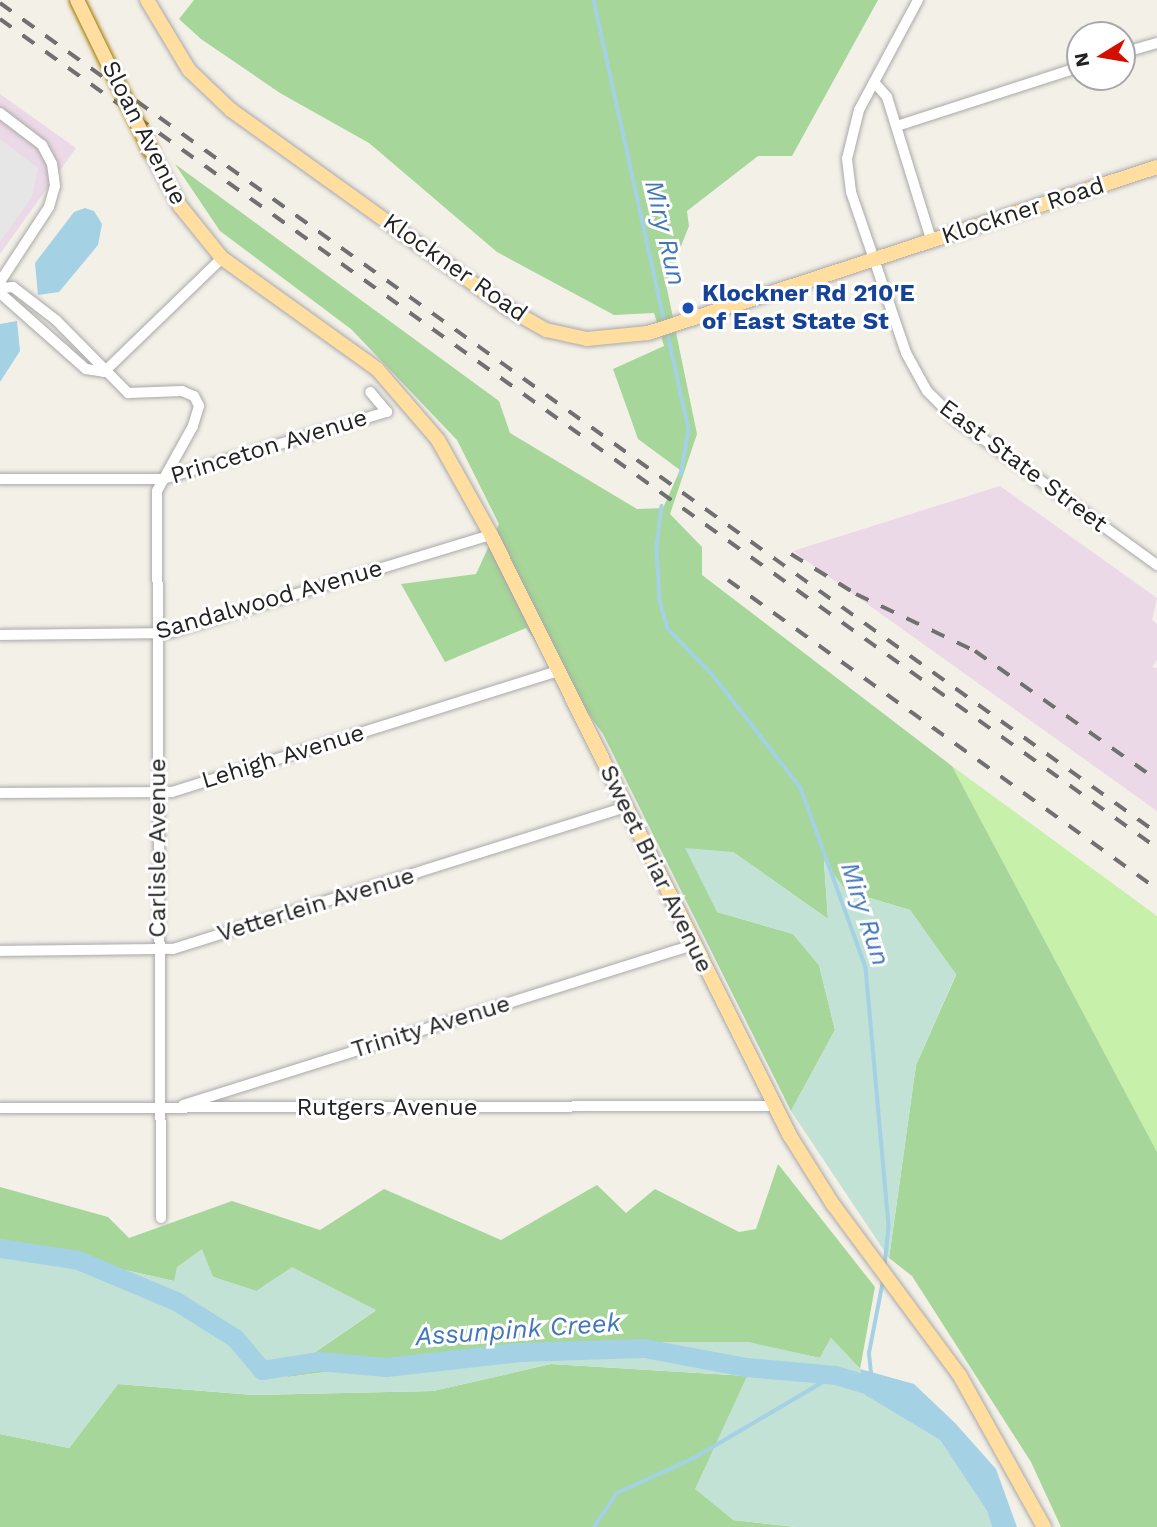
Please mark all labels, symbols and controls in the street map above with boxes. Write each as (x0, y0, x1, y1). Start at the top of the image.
north arrow (1066, 21, 1136, 91)
text: N (1069, 51, 1094, 69)
street label: Sloan Avenue (95, 56, 193, 210)
street label: Klockner Road (938, 171, 1108, 251)
water label: Miry Run (638, 177, 692, 289)
street label: Klockner Road (377, 208, 533, 328)
place label: Klockner Rd 210'E of East State St (702, 280, 915, 336)
marker: Klockner Rd 210'E of East State St (680, 300, 696, 316)
street label: East State Street (933, 394, 1113, 538)
street label: Princeton Avenue (167, 403, 371, 491)
street label: Sandalwood Avenue (152, 554, 386, 646)
street label: Lehigh Avenue (198, 718, 368, 796)
street label: Carlisle Avenue (144, 758, 172, 938)
street label: Sweet Briar Avenue (593, 760, 719, 978)
water label: Miry Run (834, 858, 896, 970)
street label: Vetterlein Avenue (213, 861, 419, 949)
street label: Trinity Avenue (348, 989, 514, 1065)
street label: Rutgers Avenue (296, 1094, 478, 1122)
water label: Assunpink Creek (414, 1307, 622, 1353)

